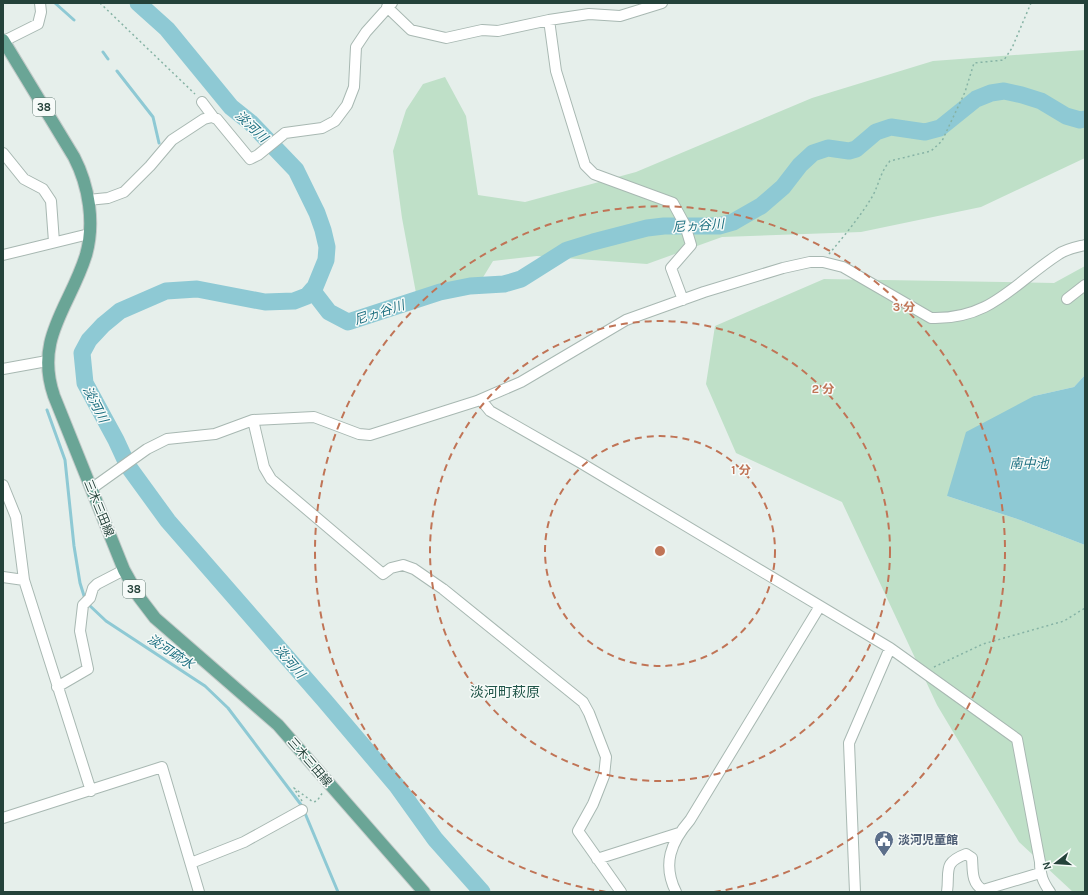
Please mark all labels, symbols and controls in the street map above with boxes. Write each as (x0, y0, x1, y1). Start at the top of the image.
road number: 38 (33, 98, 55, 116)
water label: 淡河川 (232, 108, 272, 147)
water label: 尼ヵ谷川 (672, 216, 726, 235)
water label: 尼ヵ谷川 (352, 297, 408, 328)
text: 3 分 (893, 300, 915, 314)
text: 2 分 (812, 382, 834, 396)
water label: 淡河川 (80, 383, 112, 427)
water label: 南中池 (1009, 456, 1050, 471)
text: 1 分 (731, 463, 751, 477)
street label: 三木三田線 (81, 478, 117, 538)
centre of rings (653, 544, 667, 558)
road number: 38 (123, 580, 145, 598)
water label: 淡河疏水 (145, 631, 198, 673)
water label: 淡河川 (271, 642, 309, 682)
district label: 淡河町萩原 (470, 684, 540, 701)
street label: 三木三田線 (285, 735, 335, 789)
public building icon: 淡河児童館 (873, 829, 895, 857)
place label: 淡河児童館 (898, 833, 958, 847)
north arrow (1036, 843, 1076, 883)
text: N (1040, 860, 1054, 871)

